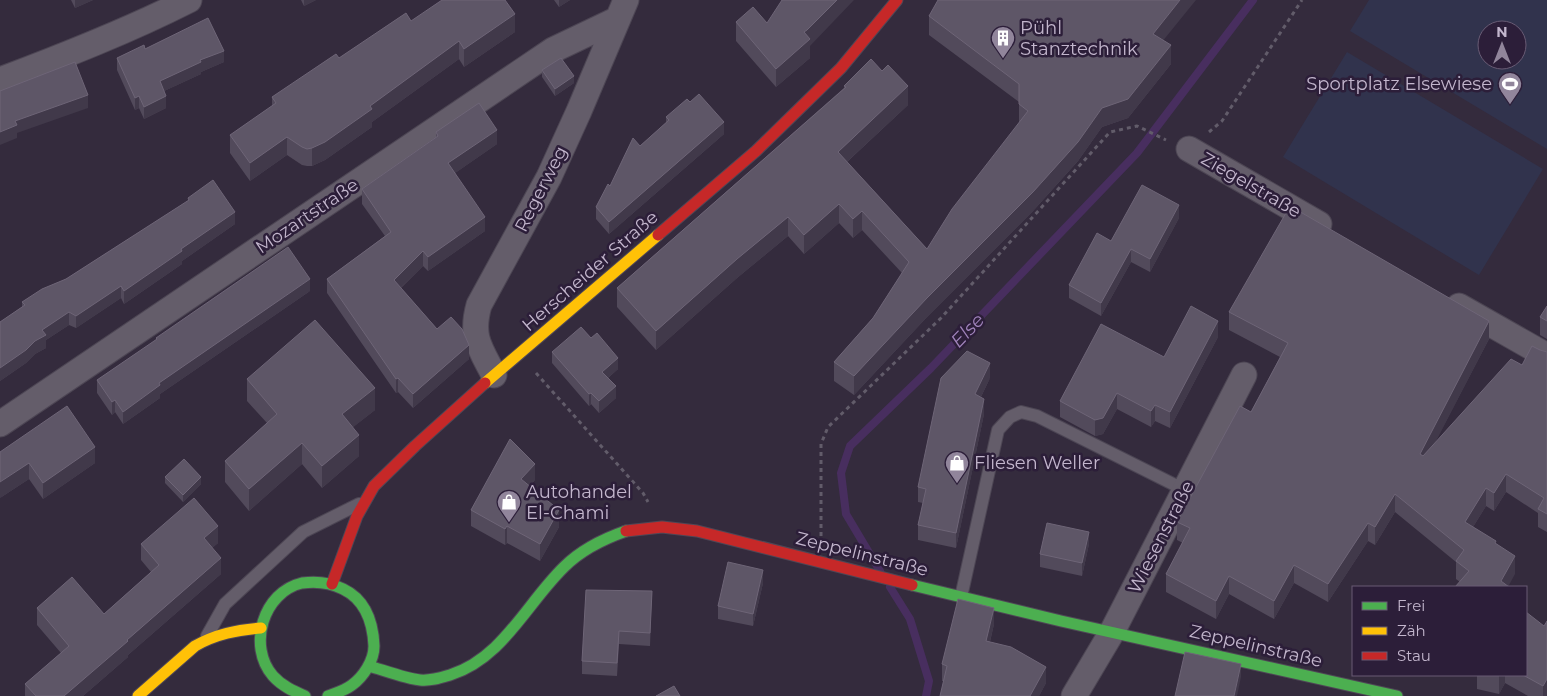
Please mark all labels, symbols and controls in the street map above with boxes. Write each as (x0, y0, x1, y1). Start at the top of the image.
place label: Pühl Stanztechnik (1020, 17, 1138, 60)
north arrow (1477, 20, 1527, 70)
text: N (1496, 23, 1508, 41)
building icon: Pühl Stanztechnik (990, 25, 1016, 59)
sports icon: Sportplatz Elsewiese (1497, 71, 1523, 105)
place label: Sportplatz Elsewiese (1306, 73, 1492, 95)
street label: Regerweg (510, 142, 572, 236)
street label: Ziegelstraße (1197, 148, 1305, 222)
street label: Mozartstraße (252, 174, 363, 258)
street label: Herscheider Straße (518, 206, 662, 336)
water label: Else (946, 308, 989, 352)
shop icon: Fliesen Weller (944, 450, 970, 484)
place label: Fliesen Weller (974, 452, 1100, 474)
street label: Wiesenstraße (1123, 477, 1199, 597)
place label: Autohandel El-Chami (526, 481, 632, 524)
shop icon: Autohandel El-Chami (496, 489, 522, 523)
street label: Zeppelinstraße (794, 527, 931, 581)
legend (1352, 586, 1527, 676)
text: Frei (1397, 596, 1425, 615)
street label: Zeppelinstraße (1187, 620, 1325, 672)
text: Zäh (1397, 621, 1426, 640)
text: Stau (1397, 646, 1431, 665)

